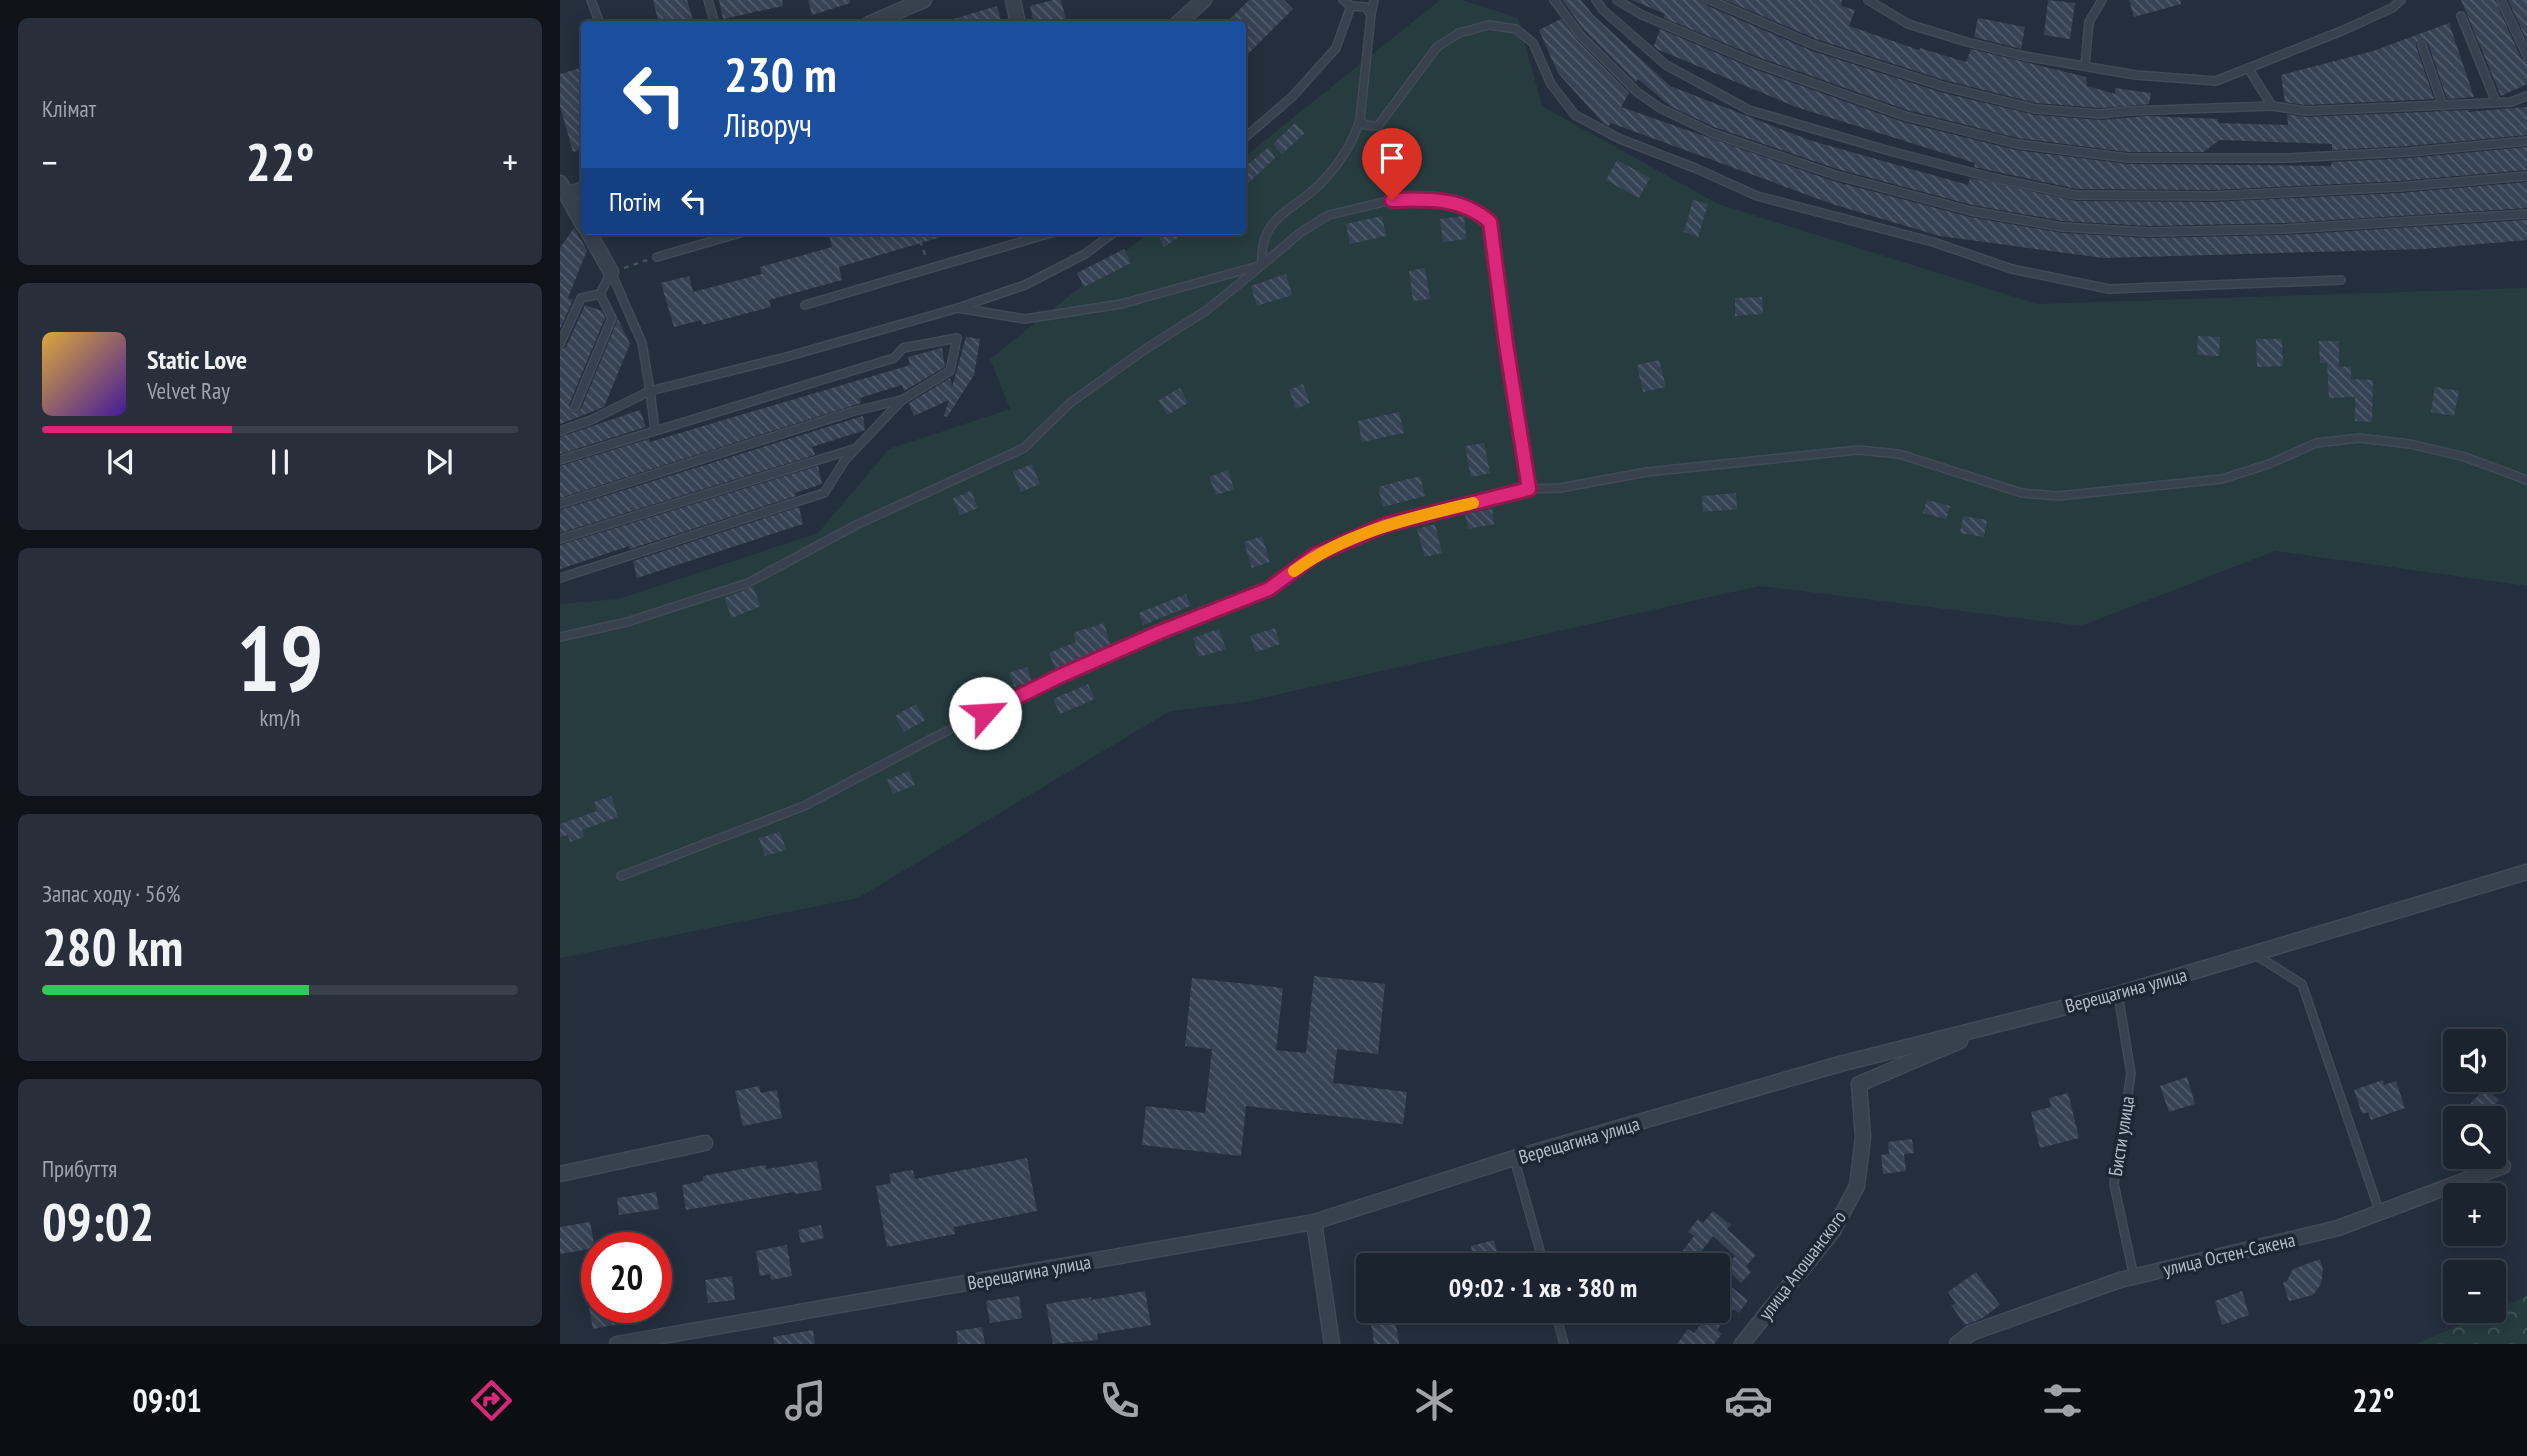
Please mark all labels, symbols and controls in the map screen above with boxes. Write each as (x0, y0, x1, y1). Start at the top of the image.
text: 230 m (724, 42, 837, 106)
icon: left (609, 49, 700, 140)
text: Клімат (42, 94, 96, 123)
text: Ліворуч (724, 104, 812, 146)
text: 22° (246, 128, 314, 195)
pin (1362, 128, 1422, 200)
text: − (42, 137, 58, 186)
text: + (502, 137, 518, 186)
icon: arrive (1373, 139, 1411, 177)
icon: left (675, 182, 713, 220)
text: Потім (609, 185, 661, 218)
text: Static Love (147, 343, 247, 376)
text: Velvet Ray (147, 376, 230, 405)
icon: previous (102, 443, 140, 481)
icon: pause (261, 443, 299, 481)
icon: next (420, 443, 458, 481)
text: 19 (237, 598, 324, 716)
position arrow (948, 676, 1022, 750)
text: km/h (260, 703, 300, 732)
text: Запас ходу · 56% (42, 879, 180, 908)
text: 280 km (42, 913, 183, 980)
street label: Верещагина улица (2063, 962, 2189, 1018)
map controls (2443, 1029, 2506, 1323)
button: sound (2443, 1029, 2506, 1092)
street label: Бисти улица (2103, 1094, 2139, 1178)
button: search (2443, 1106, 2506, 1169)
street label: Верещагина улица (1516, 1111, 1642, 1169)
text: Прибуття (42, 1154, 117, 1183)
button: + (2443, 1183, 2506, 1246)
text: 09:02 (42, 1188, 154, 1255)
street label: улица Апошанского (1753, 1206, 1851, 1324)
street label: улица Остен-Сакена (2161, 1227, 2297, 1281)
speed limit sign: 20 (581, 1232, 672, 1323)
street label: Верещагина улица (965, 1249, 1093, 1295)
button: − (2443, 1260, 2506, 1323)
text: 09:02 · 1 хв · 380 m (1449, 1271, 1637, 1304)
icon: directions (467, 1376, 516, 1425)
icon: music (781, 1376, 830, 1425)
icon: phone (1095, 1376, 1144, 1425)
icon: climate (1410, 1376, 1459, 1425)
icon: car (1724, 1376, 1773, 1425)
icon: filters (2038, 1376, 2087, 1425)
text: 09:01 (133, 1379, 202, 1421)
text: 22° (2352, 1379, 2394, 1421)

